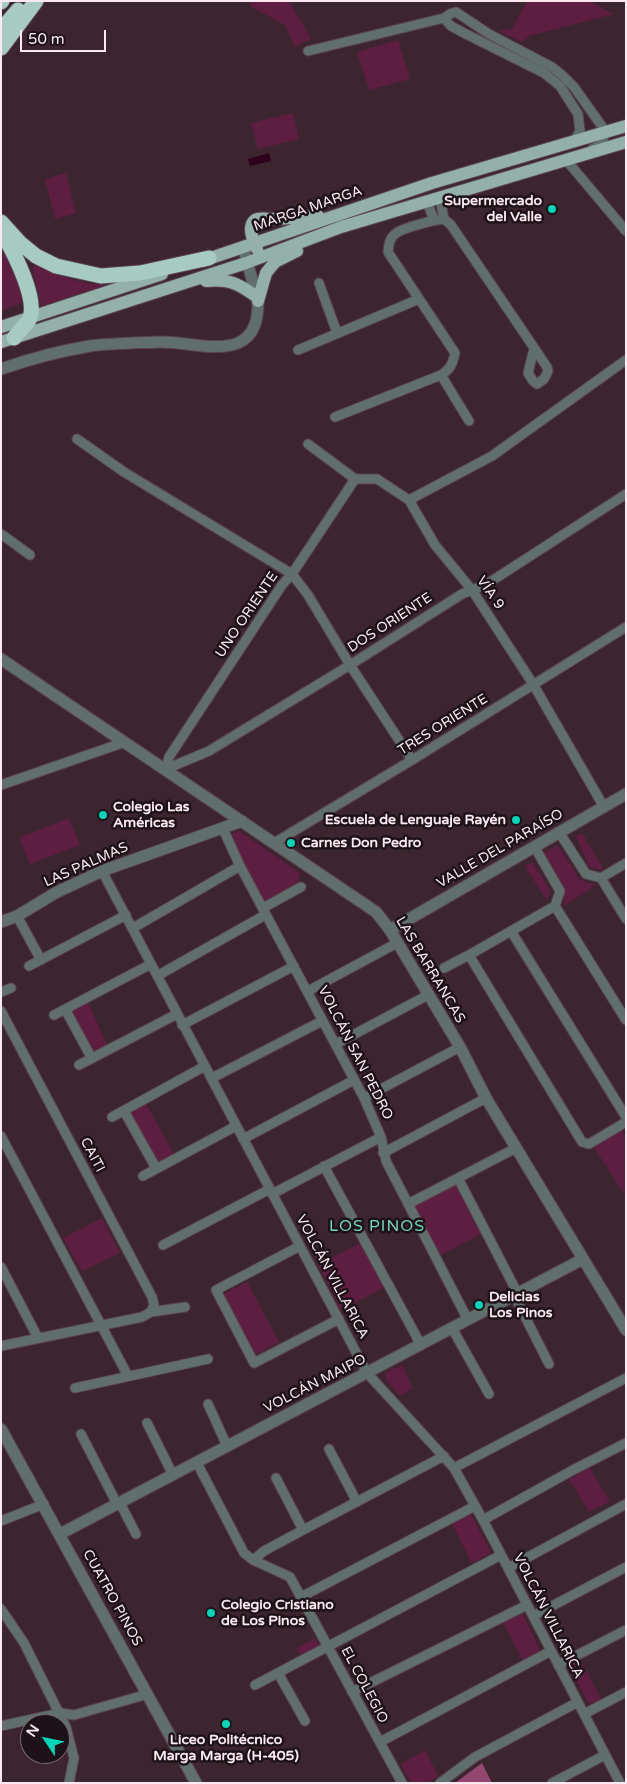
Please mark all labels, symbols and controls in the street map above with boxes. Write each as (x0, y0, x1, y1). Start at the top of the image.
scale bar (22, 20, 109, 52)
text: 50 m (28, 30, 65, 48)
street label: MARGA MARGA (252, 183, 364, 235)
place label: Supermercado del Valle (444, 193, 542, 226)
marker: Supermercado del Valle (546, 203, 558, 215)
street label: UNO ORIENTE (212, 569, 282, 661)
street label: VÍA 9 (473, 573, 507, 613)
street label: DOS ORIENTE (345, 590, 435, 656)
street label: TRES ORIENTE (395, 691, 491, 759)
place label: Colegio Las Américas (113, 799, 190, 832)
street label: VALLE DEL PARAÍSO (434, 806, 566, 892)
marker: Colegio Las Américas (97, 809, 109, 821)
place label: Escuela de Lenguaje Rayén (325, 812, 506, 828)
marker: Escuela de Lenguaje Rayén (510, 814, 522, 826)
place label: Carnes Don Pedro (301, 835, 421, 851)
marker: Carnes Don Pedro (285, 837, 297, 849)
street label: LAS PALMAS (41, 839, 131, 891)
street label: LAS BARRANCAS (392, 914, 468, 1026)
street label: VOLCÁN SAN PEDRO (314, 983, 396, 1123)
street label: CAITI (76, 1135, 108, 1175)
street label: VOLCÁN VILLARICA (292, 1212, 372, 1342)
district label: LOS PINOS (328, 1217, 426, 1237)
place label: Delicias Los Pinos (489, 1289, 552, 1321)
marker: Delicias Los Pinos (473, 1299, 485, 1311)
street label: VOLCÁN MAIPO (261, 1351, 369, 1417)
street label: CUATRO PINOS (79, 1547, 145, 1649)
street label: VOLCÁN VILLARICA (509, 1551, 587, 1681)
place label: Colegio Cristiano de Los Pinos (221, 1597, 334, 1630)
marker: Colegio Cristiano de Los Pinos (205, 1607, 217, 1619)
street label: EL COLEGIO (337, 1644, 391, 1726)
north arrow (20, 1714, 70, 1764)
marker: Liceo Politécnico Marga Marga (H-405) (220, 1718, 232, 1730)
text: N (23, 1721, 43, 1740)
place label: Liceo Politécnico Marga Marga (H-405) (153, 1732, 299, 1764)

